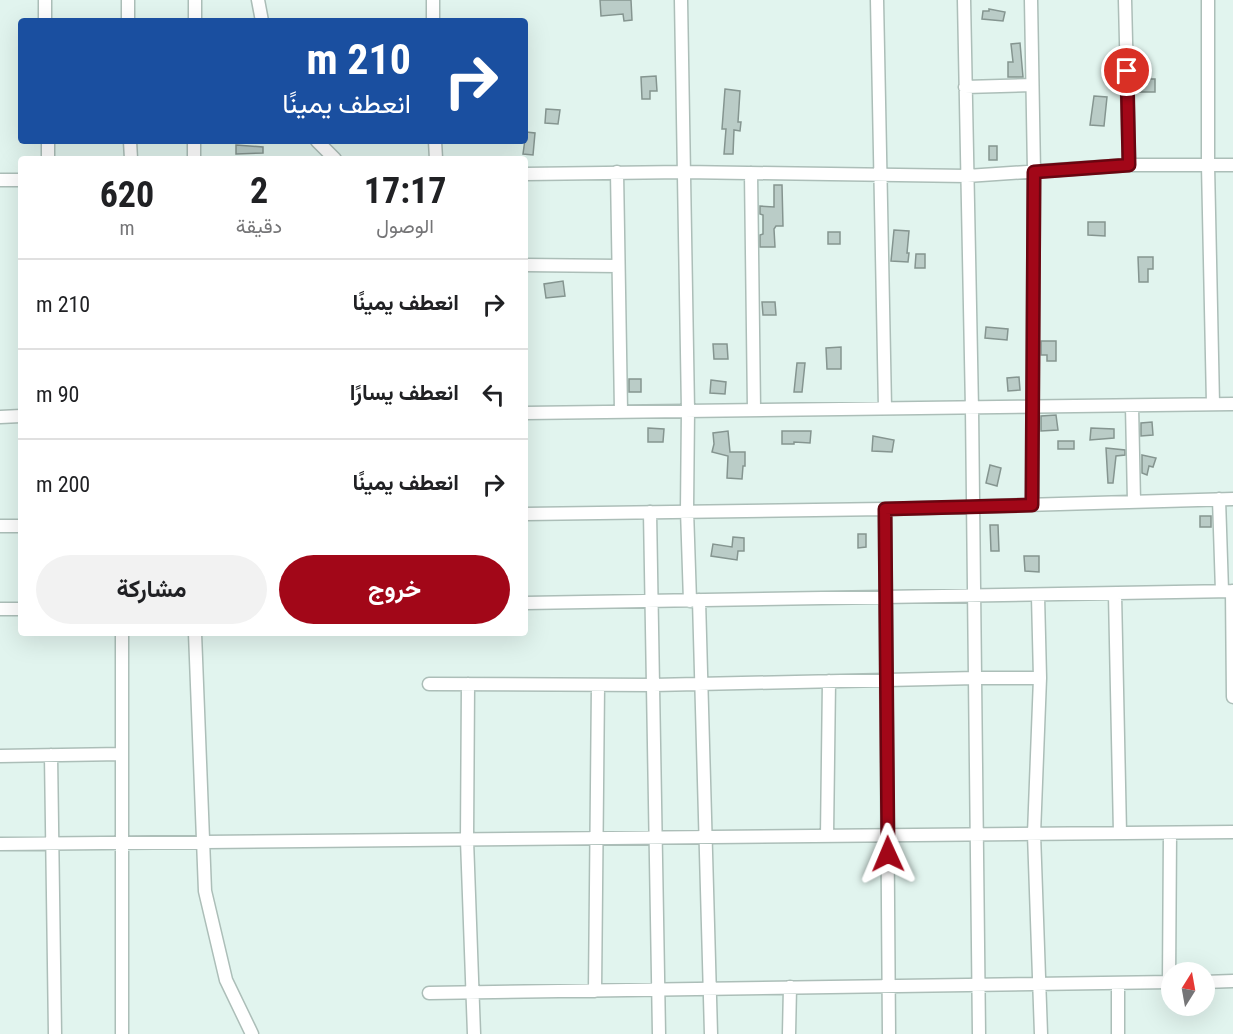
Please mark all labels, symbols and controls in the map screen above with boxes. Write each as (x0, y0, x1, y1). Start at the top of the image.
text: 210 m (306, 35, 411, 84)
icon: right (432, 42, 510, 120)
pin (1101, 45, 1152, 96)
icon: arrive (1110, 54, 1143, 87)
text: انعطف يمينًا (282, 88, 411, 120)
text: 2 (250, 170, 268, 212)
text: 17:17 (364, 170, 446, 212)
text: 620 (100, 174, 154, 216)
text: دقيقة (236, 214, 282, 238)
text: الوصول (376, 214, 434, 238)
text: m (119, 216, 134, 240)
icon: right (477, 288, 510, 321)
text: انعطف يمينًا (353, 290, 459, 315)
text: 210 m (36, 292, 90, 317)
icon: left (477, 378, 510, 411)
text: انعطف يسارًا (350, 380, 459, 405)
text: 90 m (36, 382, 79, 407)
icon: right (477, 468, 510, 501)
text: انعطف يمينًا (353, 470, 459, 495)
text: 200 m (36, 472, 90, 497)
button: مشاركة (36, 555, 267, 624)
button: خروج (279, 555, 510, 624)
position arrow (856, 822, 920, 886)
north arrow (1161, 962, 1215, 1016)
map controls (1161, 962, 1215, 1016)

